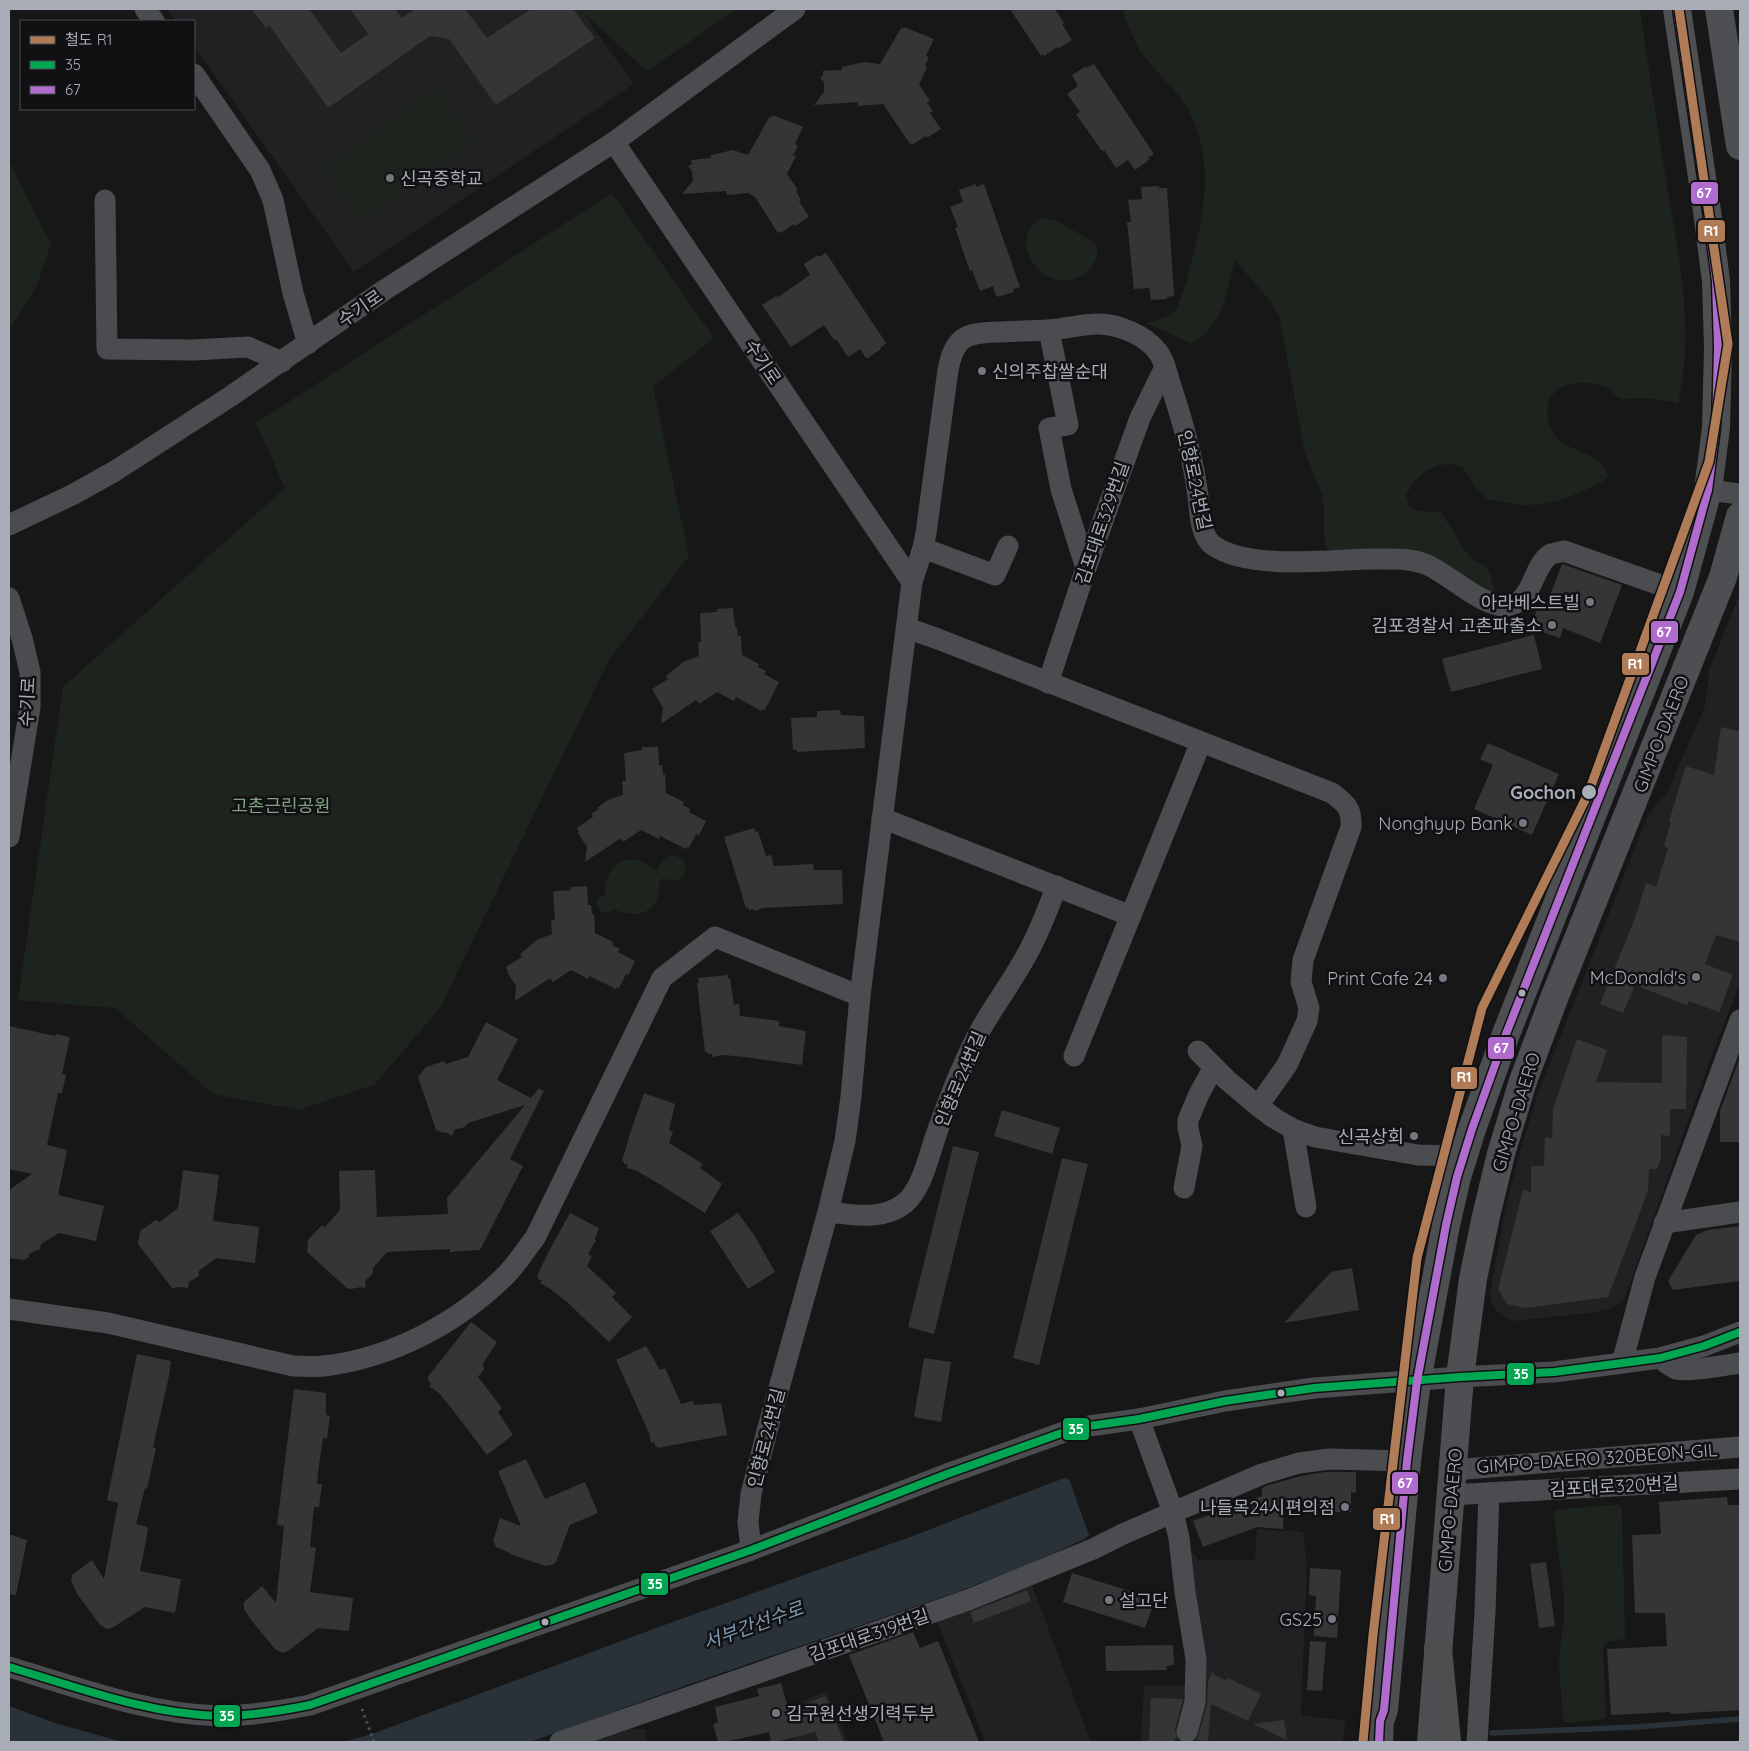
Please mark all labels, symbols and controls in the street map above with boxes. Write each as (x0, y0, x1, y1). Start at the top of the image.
legend (20, 20, 195, 110)
text: 철도 R1 (65, 30, 112, 49)
text: 35 (65, 55, 81, 74)
text: 67 (65, 80, 81, 99)
place label: 신곡중학교 (400, 167, 483, 190)
marker: 신곡중학교 (384, 172, 396, 184)
line badge: 67 (1690, 181, 1719, 205)
text: 67 (1696, 184, 1712, 202)
line badge: R1 (1697, 219, 1726, 243)
text: R1 (1703, 222, 1719, 240)
street label: 수기로 (333, 284, 387, 332)
street label: 수기로 (740, 335, 786, 389)
place label: 신의주찹쌀순대 (992, 360, 1108, 383)
marker: 신의주찹쌀순대 (976, 365, 988, 377)
street label: 인향로24번길 (1173, 428, 1217, 532)
street label: 김포대로329번길 (1070, 458, 1134, 588)
place label: 아라베스트빌 (1481, 591, 1580, 614)
marker: 아라베스트빌 (1584, 596, 1596, 608)
place label: 김포경찰서 고촌파출소 (1371, 614, 1542, 637)
marker: 김포경찰서 고촌파출소 (1546, 619, 1558, 631)
line badge: 67 (1650, 620, 1679, 644)
text: 67 (1656, 623, 1672, 641)
line badge: R1 (1621, 652, 1650, 676)
text: R1 (1627, 655, 1643, 673)
street label: GIMPO-DAERO (1628, 672, 1694, 796)
street label: 수기로 (14, 677, 40, 727)
place label: Gochon (1510, 781, 1576, 804)
marker: Gochon (1580, 783, 1598, 801)
park label: 고촌근린공원 (231, 794, 331, 817)
place label: Nonghyup Bank (1378, 812, 1513, 835)
marker: Nonghyup Bank (1517, 817, 1529, 829)
place label: McDonald's (1590, 966, 1686, 989)
place label: Print Cafe 24 (1327, 967, 1433, 990)
marker: McDonald's (1690, 971, 1702, 983)
marker: Print Cafe 24 (1437, 972, 1449, 984)
unlabelled marker (1517, 988, 1527, 998)
street label: 인향로24번길 (929, 1028, 991, 1130)
line badge: 67 (1487, 1036, 1515, 1060)
text: 67 (1493, 1039, 1509, 1057)
street label: GIMPO-DAERO (1487, 1049, 1545, 1175)
line badge: R1 (1450, 1066, 1478, 1090)
text: R1 (1456, 1068, 1472, 1086)
place label: 신곡상회 (1338, 1125, 1404, 1148)
marker: 신곡상회 (1408, 1130, 1420, 1142)
line badge: 35 (1506, 1362, 1535, 1386)
text: 35 (1513, 1365, 1529, 1383)
street label: 인향로24번길 (743, 1386, 789, 1490)
unlabelled marker (1276, 1388, 1286, 1398)
line badge: 35 (1062, 1417, 1090, 1441)
text: 35 (1068, 1420, 1084, 1438)
street label: GIMPO-DAERO 320BEON-GIL (1476, 1438, 1719, 1478)
street label: GIMPO-DAERO (1433, 1447, 1467, 1573)
line badge: 67 (1391, 1471, 1419, 1495)
street label: 김포대로320번길 (1549, 1471, 1679, 1501)
text: 67 (1397, 1474, 1413, 1492)
place label: 나들목24시편의점 (1200, 1496, 1335, 1519)
marker: 나들목24시편의점 (1339, 1501, 1351, 1513)
line badge: R1 (1372, 1507, 1401, 1531)
text: R1 (1379, 1510, 1395, 1528)
line badge: 35 (640, 1572, 669, 1596)
text: 35 (647, 1575, 663, 1593)
place label: 설고단 (1119, 1589, 1169, 1612)
marker: 설고단 (1103, 1594, 1115, 1606)
water label: 서부간선수로 (700, 1595, 808, 1654)
street label: 김포대로319번길 (806, 1604, 932, 1666)
place label: GS25 (1280, 1608, 1322, 1631)
marker: GS25 (1326, 1613, 1338, 1625)
unlabelled marker (540, 1617, 550, 1627)
place label: 김구원선생기력두부 (786, 1702, 935, 1725)
line badge: 35 (213, 1704, 241, 1728)
text: 35 (219, 1707, 235, 1725)
marker: 김구원선생기력두부 (770, 1707, 782, 1719)

